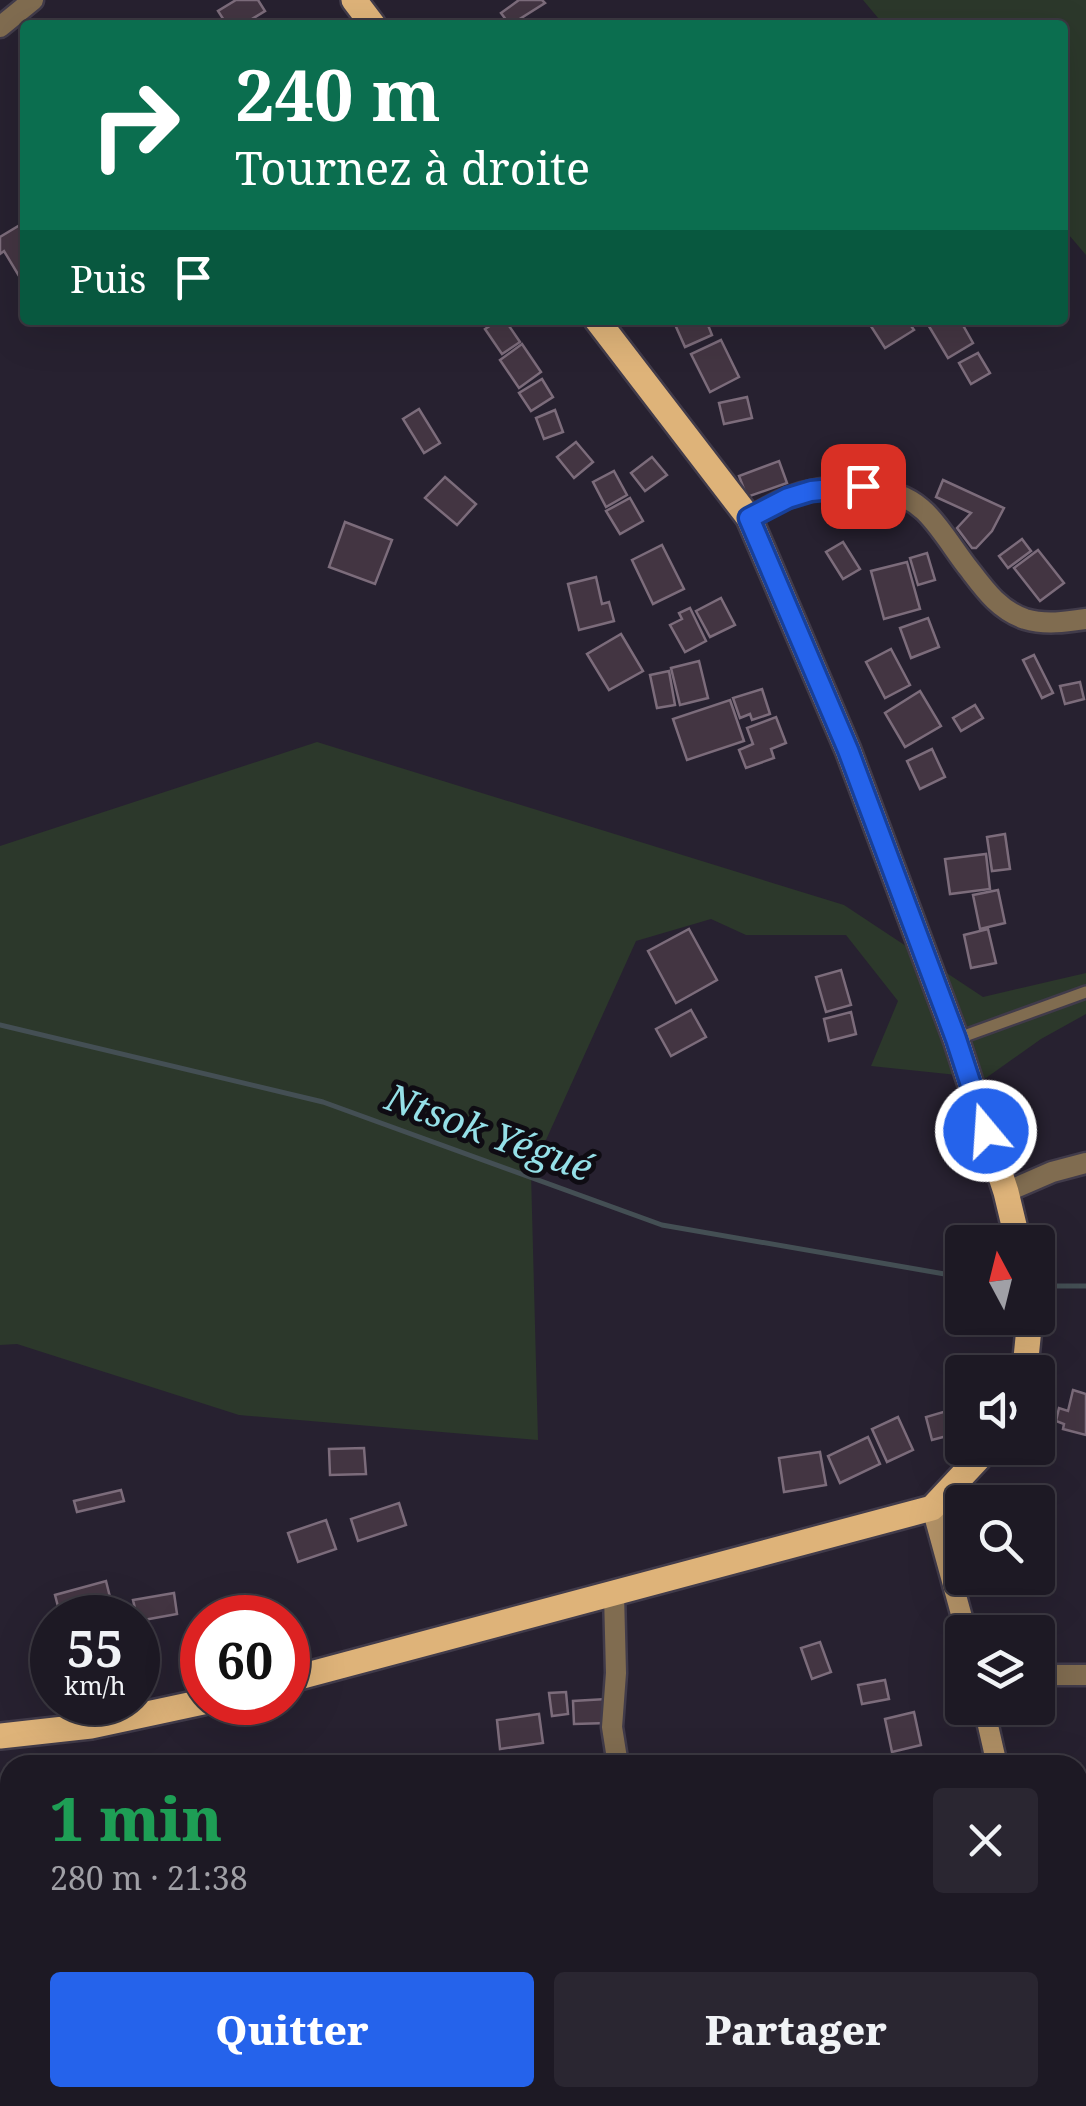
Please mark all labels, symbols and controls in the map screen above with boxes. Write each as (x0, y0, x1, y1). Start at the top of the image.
text: 240 m (235, 46, 441, 142)
icon: right (70, 60, 200, 190)
text: Tournez à droite (235, 137, 590, 198)
icon: arrive (166, 250, 221, 305)
text: Puis (70, 252, 146, 304)
pin (821, 444, 906, 529)
icon: arrive (836, 459, 891, 514)
water label: Ntsok Yégué (378, 1069, 601, 1193)
position arrow (934, 1079, 1038, 1183)
north arrow (945, 1225, 1055, 1335)
map controls (945, 1225, 1055, 1725)
button: sound (945, 1355, 1055, 1465)
button: search (945, 1485, 1055, 1595)
speed limit sign: 60 (180, 1595, 310, 1725)
text: 55 (67, 1614, 123, 1682)
button: layers (945, 1615, 1055, 1725)
text: km/h (64, 1668, 126, 1702)
text: 1 min (50, 1777, 222, 1859)
button: close (933, 1788, 1038, 1893)
text: 280 m · 21:38 (50, 1856, 248, 1899)
button: Quitter (50, 1972, 534, 2087)
button: Partager (554, 1972, 1038, 2087)

